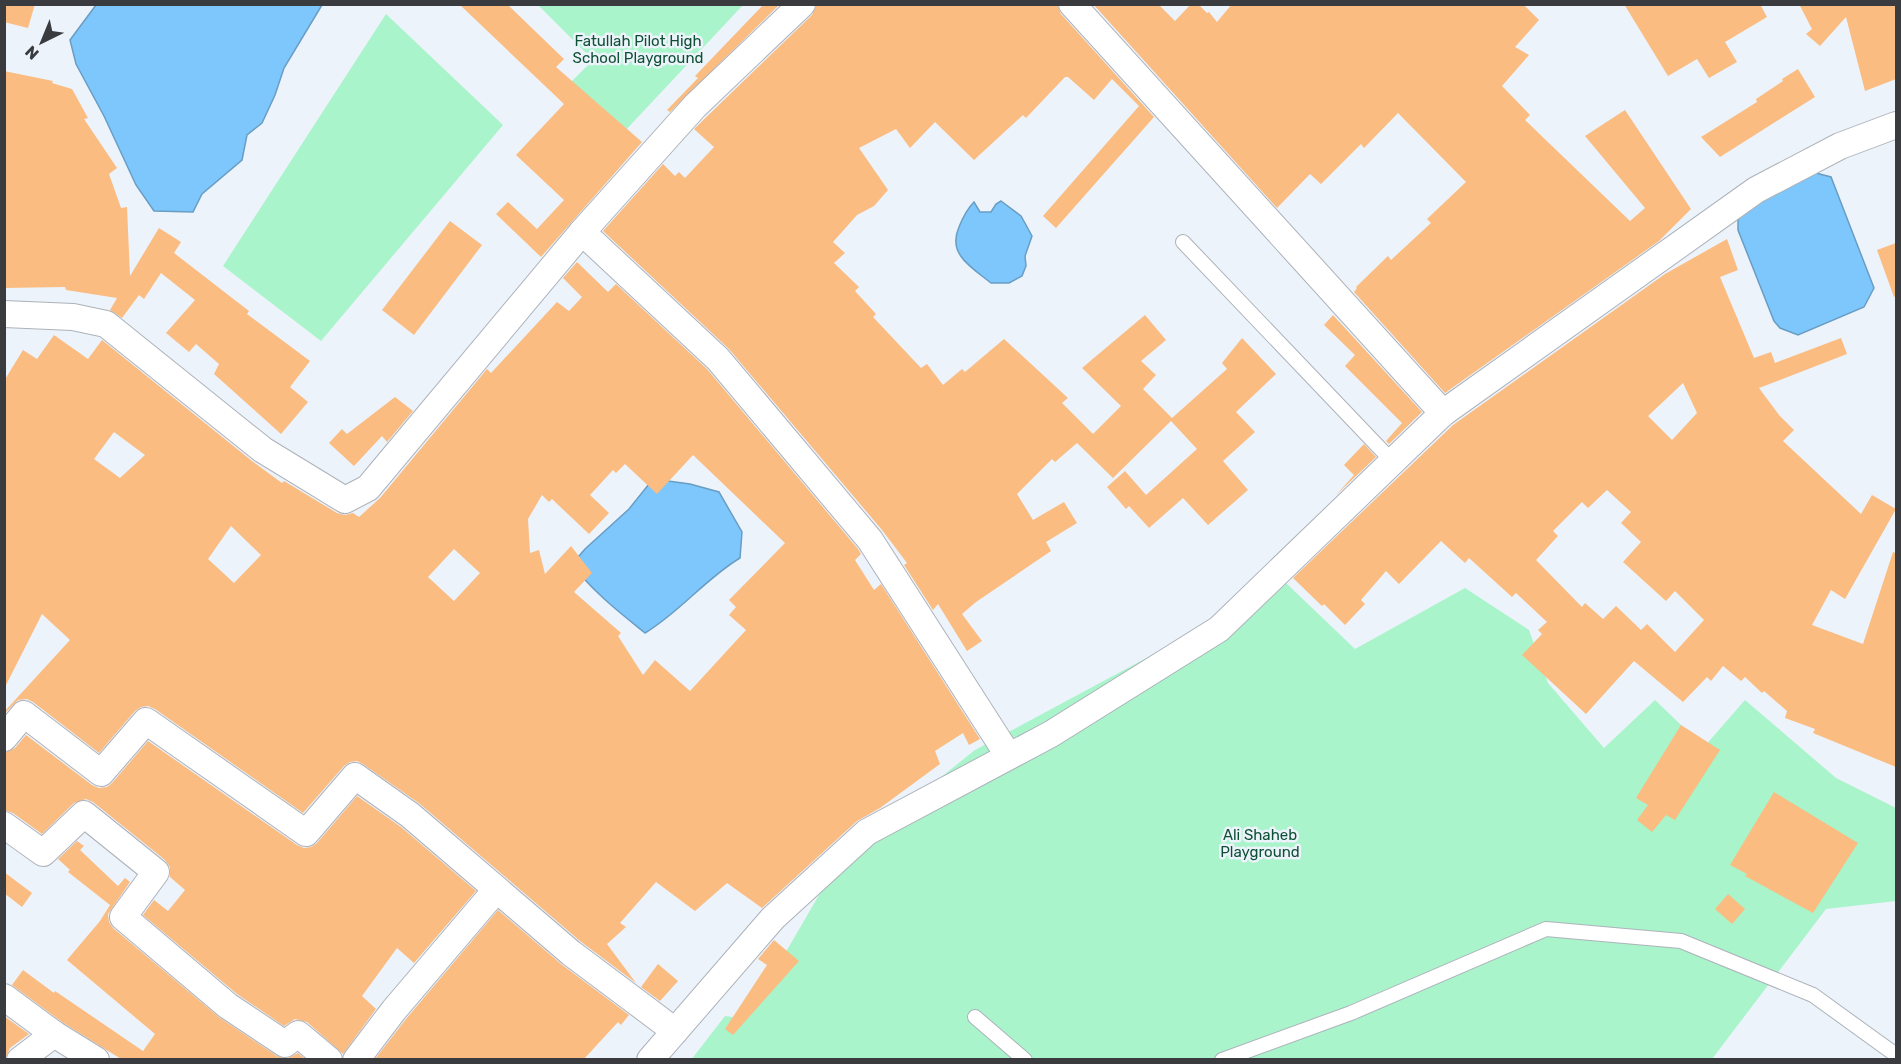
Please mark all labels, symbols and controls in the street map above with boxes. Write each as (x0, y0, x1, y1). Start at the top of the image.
north arrow (12, 12, 72, 72)
park label: Fatullah Pilot High School Playground (573, 32, 703, 67)
text: N (21, 42, 43, 63)
park label: Ali Shaheb Playground (1220, 826, 1300, 861)

